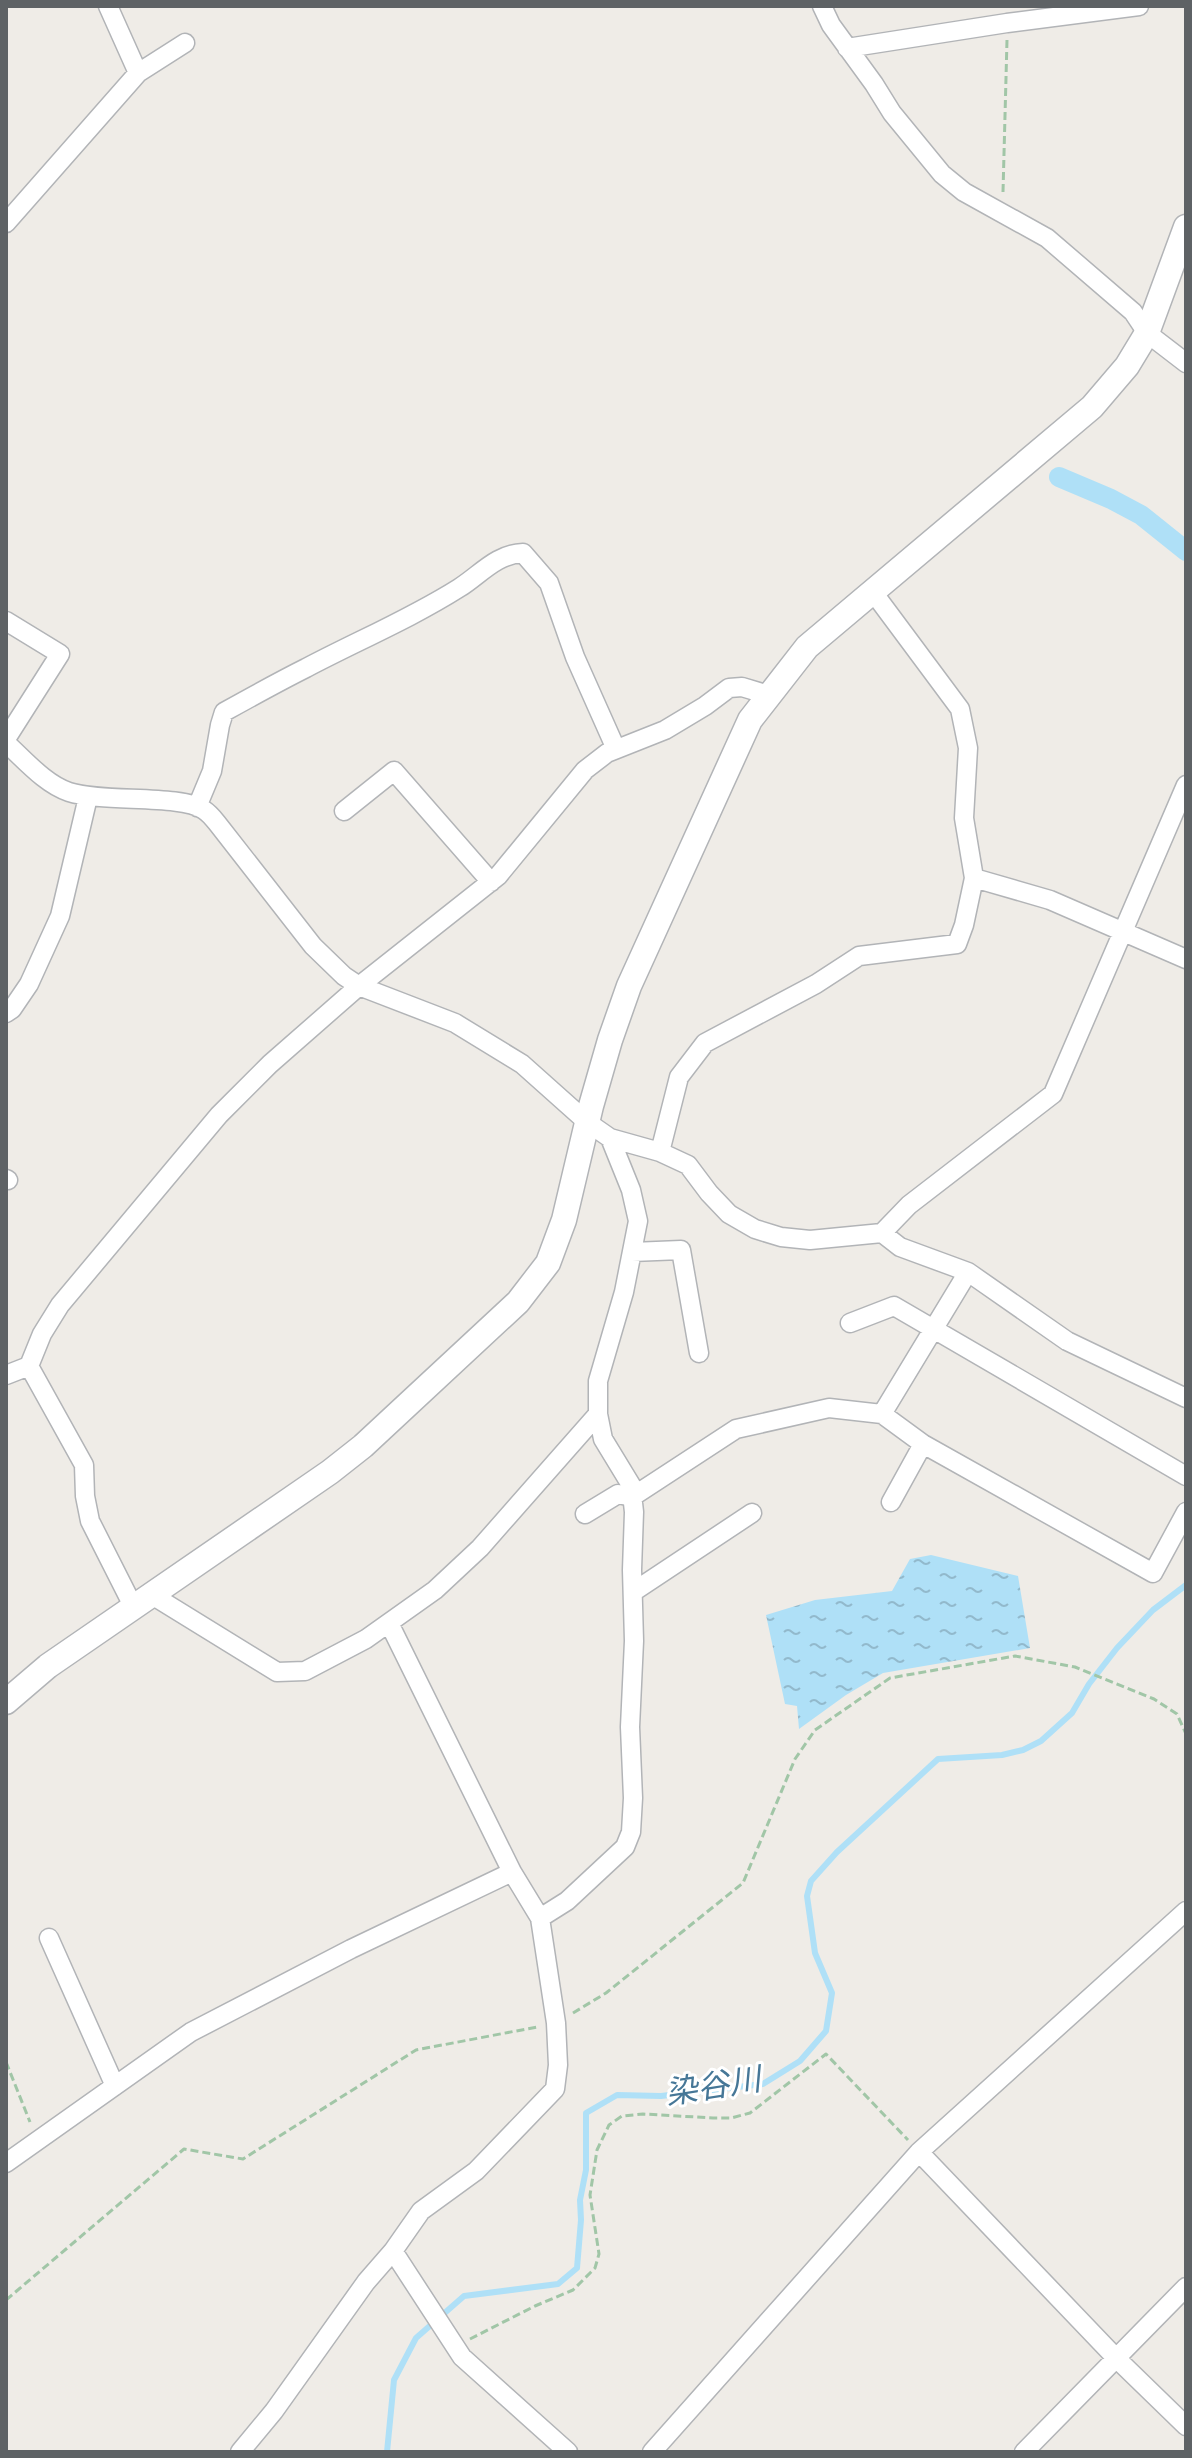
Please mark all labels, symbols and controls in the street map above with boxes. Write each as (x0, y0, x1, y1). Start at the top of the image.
water label: 染谷川 (662, 2053, 767, 2116)

